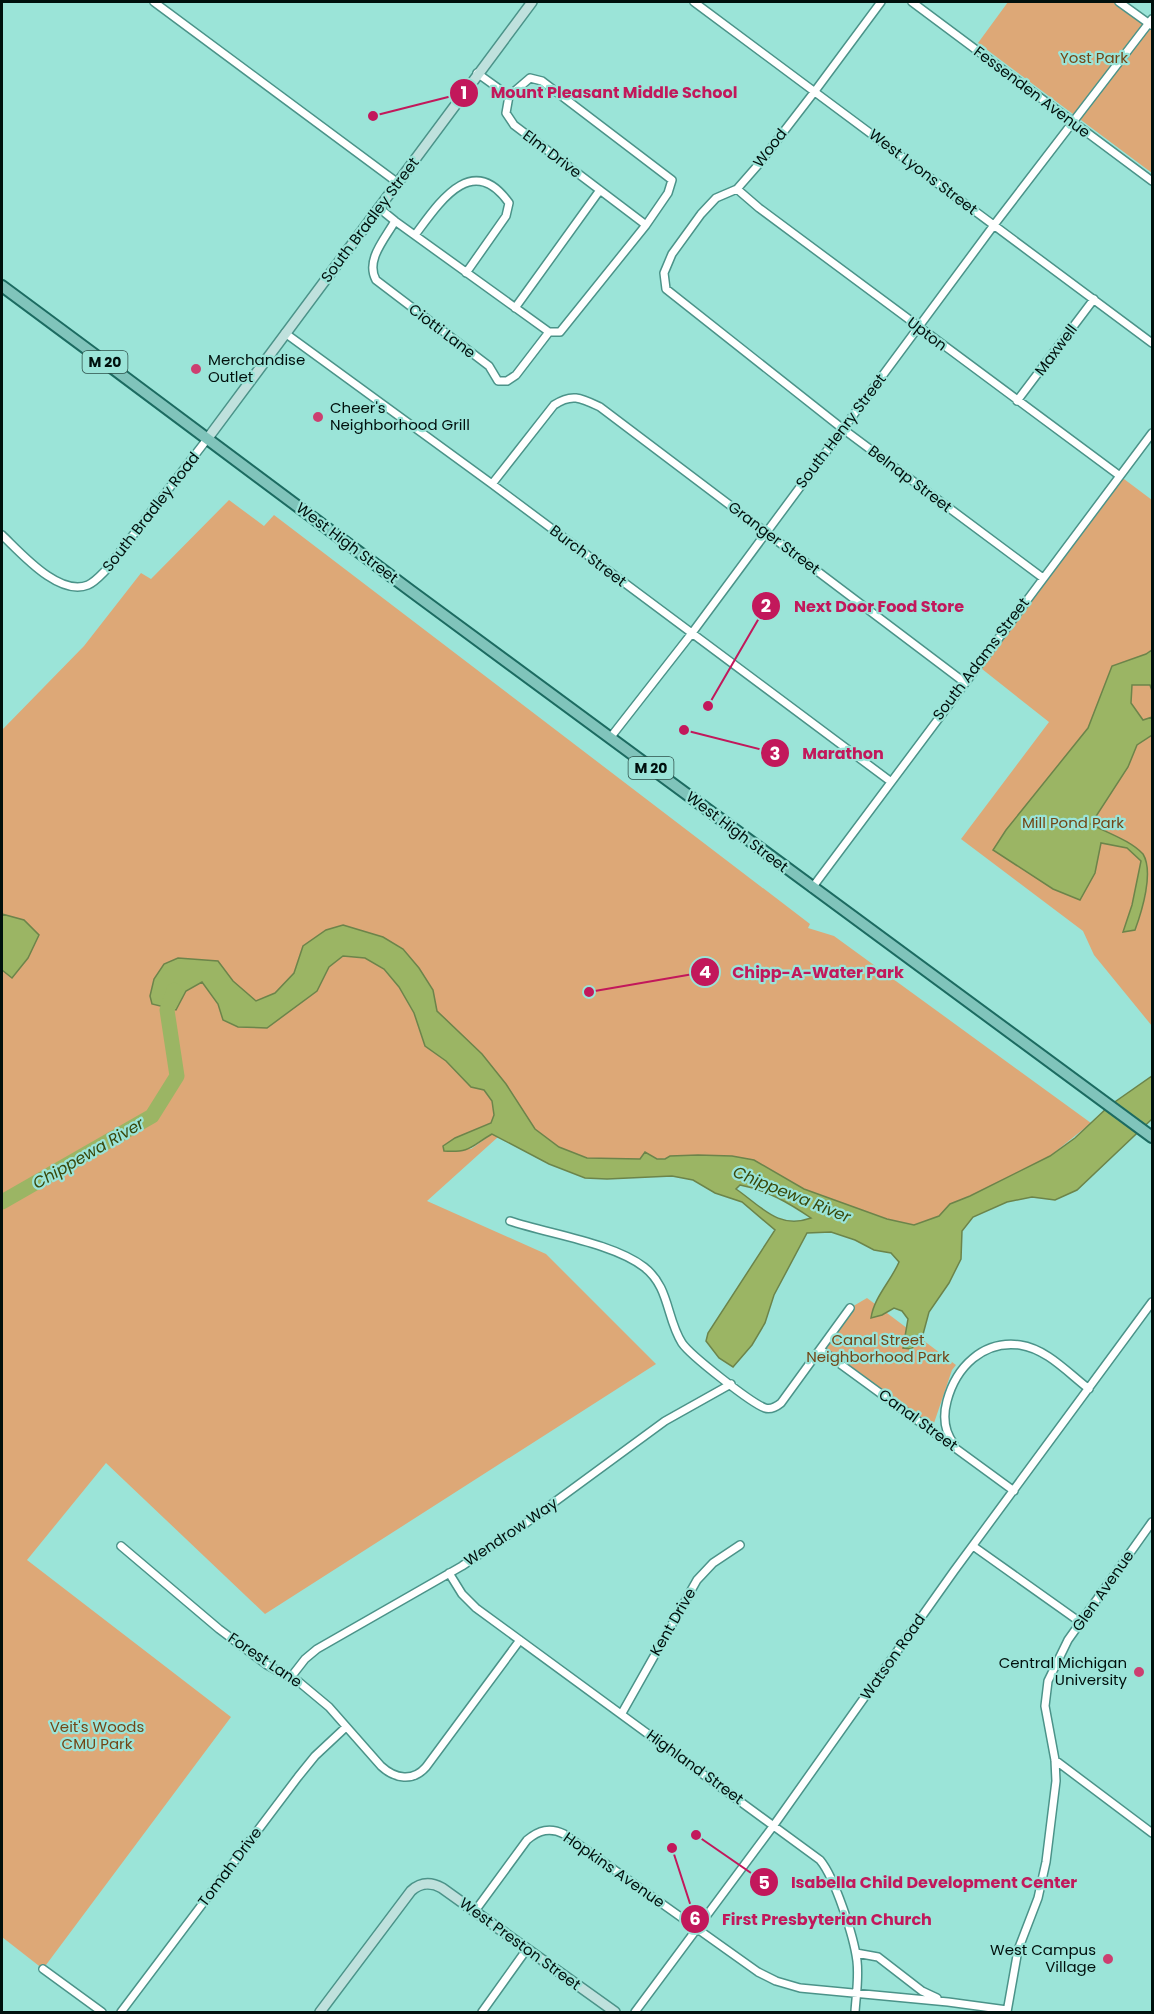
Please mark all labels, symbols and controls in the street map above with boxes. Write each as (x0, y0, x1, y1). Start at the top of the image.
street label: Fessenden Avenue (970, 41, 1095, 142)
park label: Yost Park (1060, 47, 1128, 68)
callout: Mount Pleasant Middle School (449, 76, 750, 110)
text: 1 (461, 80, 467, 105)
text: Mount Pleasant Middle School (491, 81, 737, 104)
street label: Wood (748, 124, 791, 171)
street label: West Lyons Street (865, 124, 982, 219)
street label: Elm Drive (519, 125, 586, 183)
street label: South Bradley Street (316, 153, 424, 287)
street label: Ciotti Lane (404, 298, 480, 363)
street label: Upton (903, 312, 952, 356)
street label: Maxwell (1029, 320, 1082, 380)
place label: Merchandise Outlet (208, 349, 305, 387)
road number: M 20 (82, 351, 128, 373)
marker: Merchandise Outlet (189, 362, 203, 376)
street label: South Henry Street (791, 369, 891, 492)
place label: Cheer's Neighborhood Grill (330, 397, 470, 435)
marker: Cheer's Neighborhood Grill (311, 410, 325, 424)
street label: Belnap Street (864, 440, 957, 517)
street label: South Bradley Road (97, 447, 204, 576)
street label: Granger Street (724, 496, 825, 579)
street label: West High Street (292, 497, 403, 588)
street label: Burch Street (546, 520, 631, 591)
callout: Next Door Food Store (751, 589, 976, 623)
text: 2 (761, 593, 771, 618)
street label: South Adams Street (927, 593, 1034, 724)
text: Next Door Food Store (794, 595, 964, 618)
callout: Marathon (760, 736, 896, 770)
text: 3 (770, 741, 780, 766)
text: Marathon (802, 742, 884, 765)
road number: M 20 (628, 757, 674, 779)
street label: West High Street (682, 786, 793, 877)
park label: Mill Pond Park (1022, 812, 1124, 833)
callout: Chipp-A-Water Park (690, 955, 916, 989)
text: 4 (699, 959, 711, 984)
text: Chipp-A-Water Park (732, 961, 904, 984)
water label: Chippewa River (28, 1112, 149, 1195)
water label: Chippewa River (729, 1160, 855, 1229)
park label: Canal Street Neighborhood Park (806, 1329, 950, 1367)
street label: Canal Street (874, 1384, 962, 1455)
street label: Wendrow Way (460, 1492, 562, 1571)
street label: Glen Avenue (1067, 1546, 1138, 1635)
street label: Kent Drive (645, 1584, 700, 1659)
street label: Watson Road (855, 1610, 930, 1704)
street label: Forest Lane (224, 1627, 306, 1692)
place label: Central Michigan University (999, 1652, 1128, 1690)
marker: Central Michigan University (1132, 1665, 1146, 1679)
park label: Veit's Woods CMU Park (50, 1716, 144, 1754)
street label: Highland Street (642, 1724, 748, 1809)
street label: Tomah Drive (193, 1823, 266, 1911)
street label: Hopkins Avenue (559, 1827, 669, 1912)
callout: Isabella Child Development Center (749, 1865, 1089, 1899)
text: 5 (758, 1870, 770, 1895)
text: Isabella Child Development Center (791, 1871, 1077, 1894)
street label: West Preston Street (455, 1892, 585, 1995)
callout: First Presbyterian Church (680, 1902, 944, 1936)
text: 6 (689, 1906, 701, 1931)
text: First Presbyterian Church (722, 1908, 932, 1931)
place label: West Campus Village (990, 1939, 1096, 1977)
marker: West Campus Village (1101, 1952, 1115, 1966)

